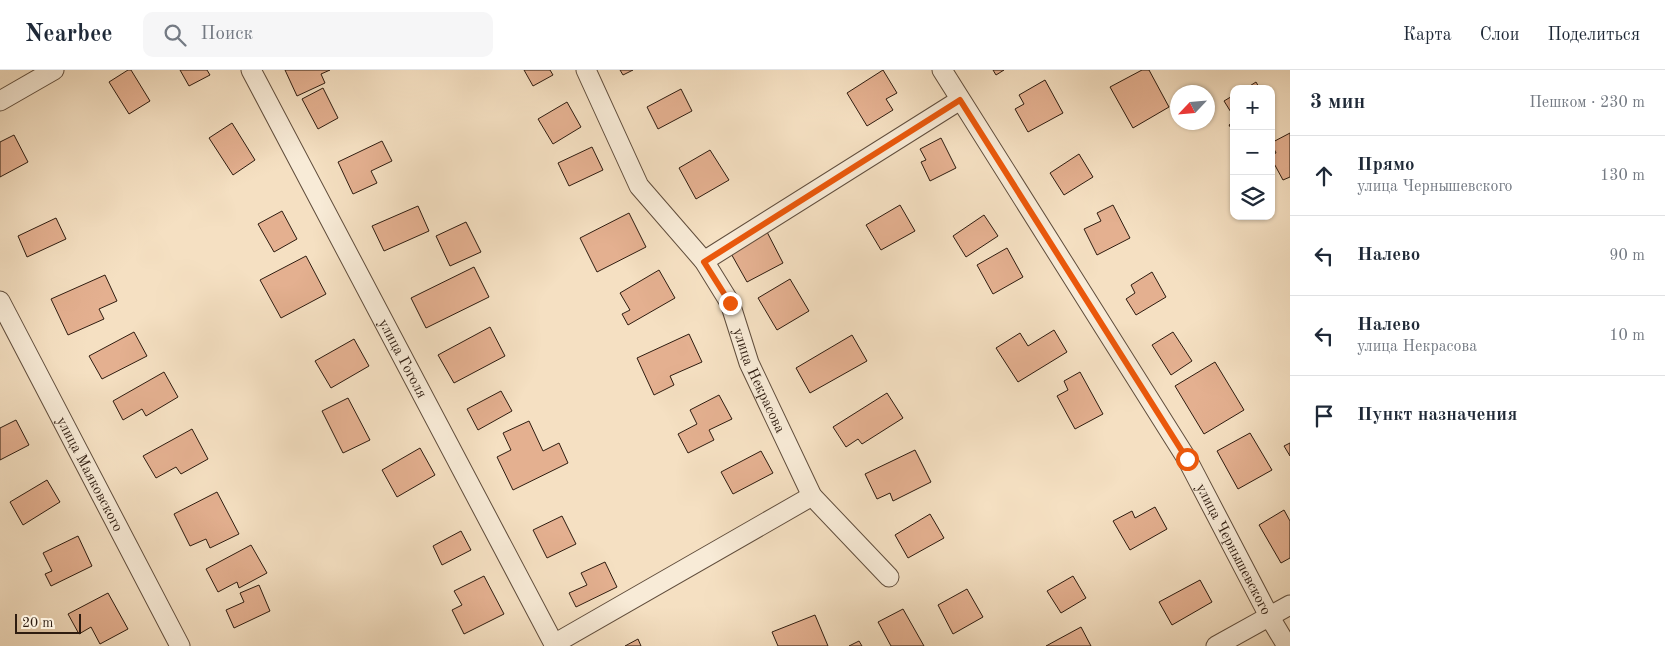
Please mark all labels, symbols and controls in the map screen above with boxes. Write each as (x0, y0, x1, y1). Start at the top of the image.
search box (143, 12, 493, 57)
icon: search (161, 21, 189, 49)
text: Nearbee (25, 23, 113, 47)
text: Поиск (201, 25, 253, 44)
text: Карта (1403, 26, 1452, 44)
text: Слои (1480, 26, 1519, 44)
text: Поделиться (1547, 26, 1640, 44)
north arrow (1170, 85, 1215, 130)
map controls (1230, 85, 1275, 220)
button: + (1230, 85, 1275, 130)
text: 3 мин (1310, 92, 1365, 113)
text: Пешком · 230 m (1529, 95, 1645, 111)
button: − (1230, 130, 1275, 175)
text: Прямо (1357, 156, 1415, 175)
icon: ahead (1310, 162, 1338, 190)
text: 130 m (1600, 168, 1645, 184)
button: layers (1230, 175, 1275, 220)
text: улица Чернышевского (1357, 179, 1513, 195)
icon: left (1310, 242, 1338, 270)
text: Налево (1357, 246, 1420, 265)
text: 90 m (1609, 248, 1645, 264)
route end (719, 292, 742, 315)
text: Налево (1357, 316, 1420, 335)
street label: улица Гоголя (375, 317, 429, 401)
icon: left (1310, 322, 1338, 350)
street label: улица Некрасова (729, 326, 787, 436)
text: 10 m (1609, 328, 1645, 344)
text: улица Некрасова (1357, 339, 1477, 355)
icon: arrive (1310, 402, 1338, 430)
text: Пункт назначения (1357, 406, 1517, 425)
street label: улица Маяковского (53, 415, 125, 535)
route start (1176, 448, 1199, 471)
street label: улица Чернышевского (1192, 481, 1273, 618)
scale bar (15, 611, 81, 634)
text: 20 m (22, 616, 53, 630)

